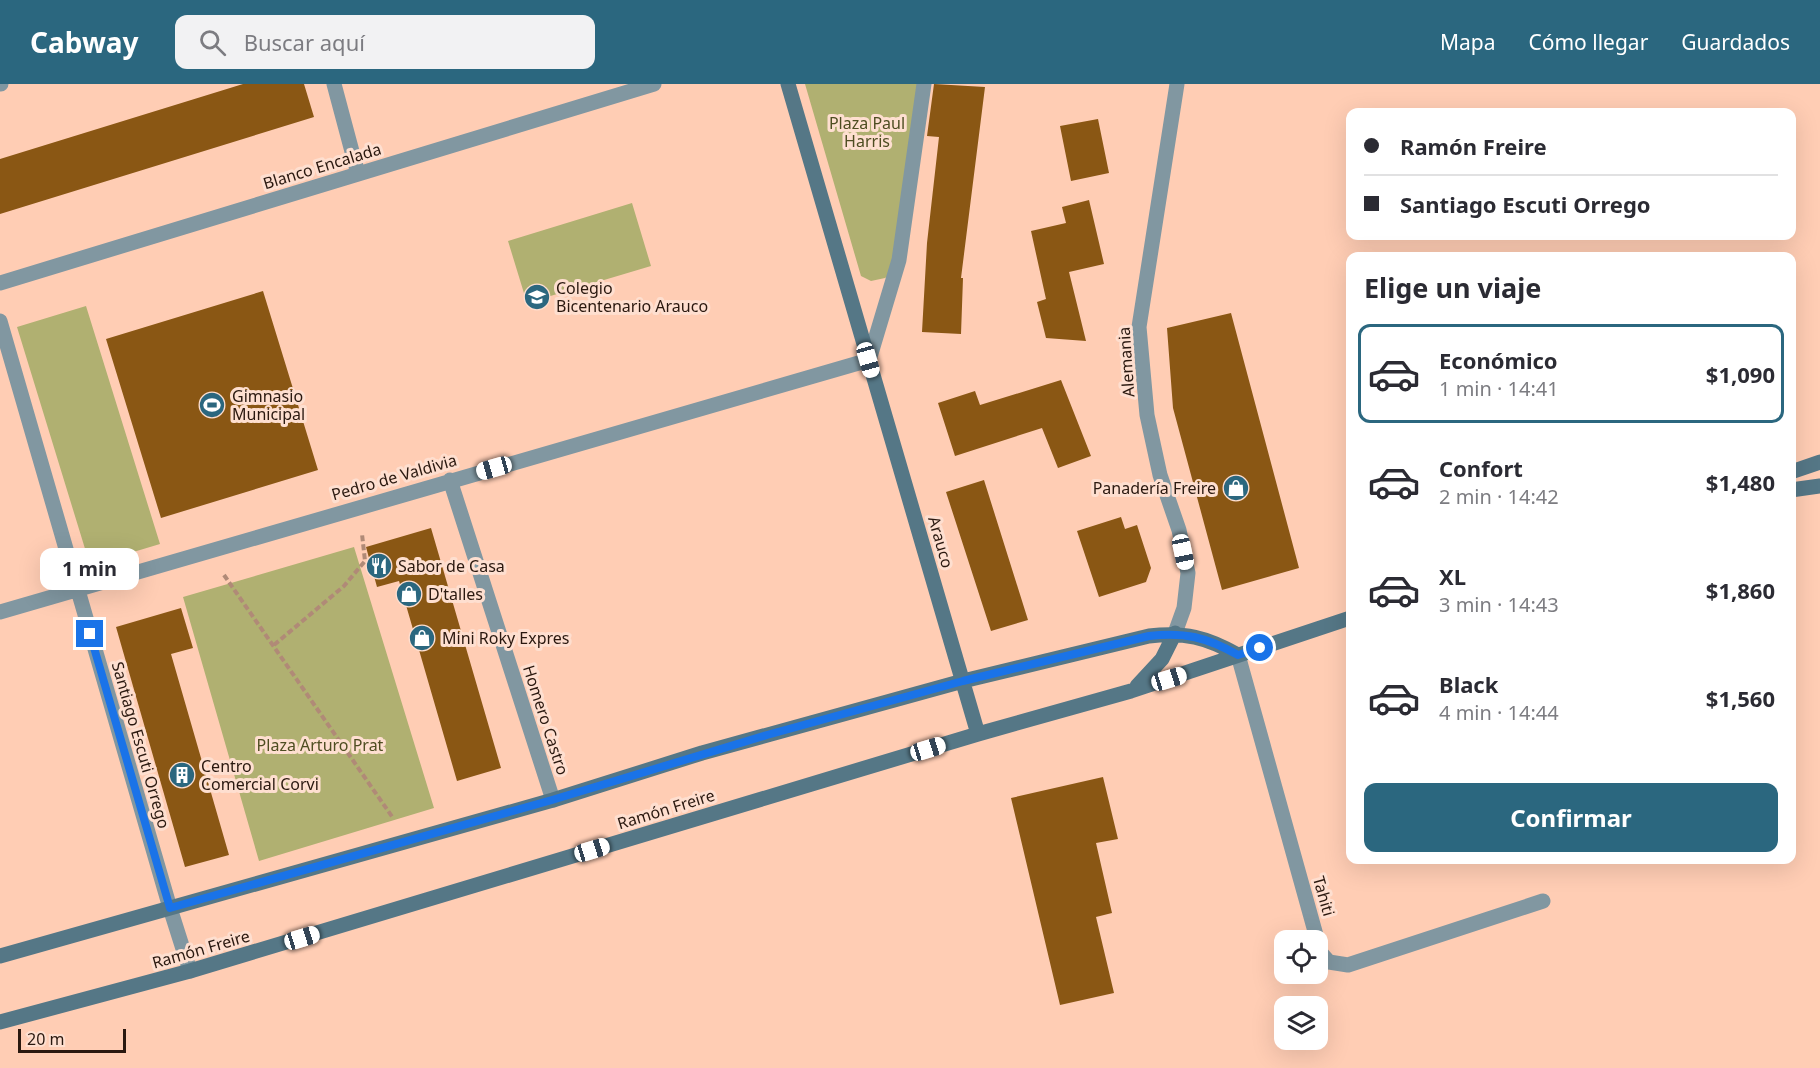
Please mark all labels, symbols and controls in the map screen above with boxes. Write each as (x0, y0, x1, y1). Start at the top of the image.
search box (175, 15, 595, 69)
text: Cabway (30, 23, 139, 61)
icon: search (196, 26, 229, 59)
text: Buscar aquí (244, 27, 365, 57)
text: Mapa (1440, 28, 1495, 56)
text: Cómo llegar (1528, 28, 1648, 56)
text: Guardados (1681, 28, 1790, 56)
park label: Plaza Paul Harris (829, 112, 905, 152)
text: Ramón Freire (1400, 131, 1547, 161)
street label: Blanco Encalada (260, 138, 384, 194)
text: Santiago Escuti Orrego (1400, 189, 1651, 219)
text: Elige un viaje (1364, 269, 1541, 306)
place label: Colegio Bicentenario Arauco (556, 277, 708, 317)
school or university icon: Colegio Bicentenario Arauco (522, 282, 552, 312)
street label: Alemania (1113, 326, 1139, 398)
car (854, 340, 882, 380)
text: Económico (1439, 345, 1558, 375)
icon: car (1367, 347, 1421, 401)
text: $1,090 (1706, 359, 1775, 389)
text: 1 min · 14:41 (1439, 375, 1559, 402)
place label: Gimnasio Municipal (232, 385, 305, 425)
sports icon: Gimnasio Municipal (197, 390, 227, 420)
street label: Pedro de Valdivia (329, 449, 459, 505)
text: Confort (1439, 453, 1523, 483)
car (474, 454, 514, 482)
icon: car (1367, 455, 1421, 509)
text: $1,480 (1706, 467, 1775, 497)
shop icon: Panadería Freire (1221, 473, 1251, 503)
place label: Panadería Freire (1093, 477, 1216, 499)
text: 2 min · 14:42 (1439, 483, 1559, 510)
street label: Arauco (923, 514, 959, 570)
car (1170, 533, 1196, 571)
callout: 1 min (40, 547, 140, 589)
restaurant icon: Sabor de Casa (364, 551, 394, 581)
text: 1 min (62, 555, 117, 582)
place label: Sabor de Casa (398, 555, 505, 577)
text: XL (1439, 561, 1466, 591)
icon: car (1367, 563, 1421, 617)
text: $1,860 (1706, 575, 1775, 605)
shop icon: D'talles (394, 579, 424, 609)
place label: D'talles (428, 583, 483, 605)
text: 3 min · 14:43 (1439, 591, 1559, 618)
route end (76, 620, 103, 647)
shop icon: Mini Roky Expres (407, 623, 437, 653)
place label: Mini Roky Expres (442, 627, 570, 649)
route start (1246, 634, 1273, 661)
street label: Santiago Escuti Orrego (107, 659, 175, 831)
street label: Homero Castro (518, 662, 574, 778)
car (1149, 665, 1189, 693)
text: Black (1439, 669, 1498, 699)
icon: car (1367, 671, 1421, 725)
text: $1,560 (1706, 683, 1775, 713)
text: 4 min · 14:44 (1439, 699, 1559, 726)
park label: Plaza Arturo Prat (257, 734, 384, 756)
car (908, 735, 948, 763)
place label: Centro Comercial Corvi (201, 755, 319, 795)
building icon: Centro Comercial Corvi (167, 760, 197, 790)
button: Confirmar (1364, 783, 1778, 852)
street label: Ramón Freire (615, 784, 717, 834)
car (572, 836, 612, 864)
street label: Tahiti (1308, 873, 1340, 919)
car (282, 924, 322, 952)
street label: Ramón Freire (150, 925, 252, 973)
map controls (1274, 930, 1328, 1050)
button: locate (1274, 930, 1328, 984)
button: layers (1274, 996, 1328, 1050)
scale bar (18, 1026, 126, 1054)
text: 20 m (27, 1028, 64, 1050)

